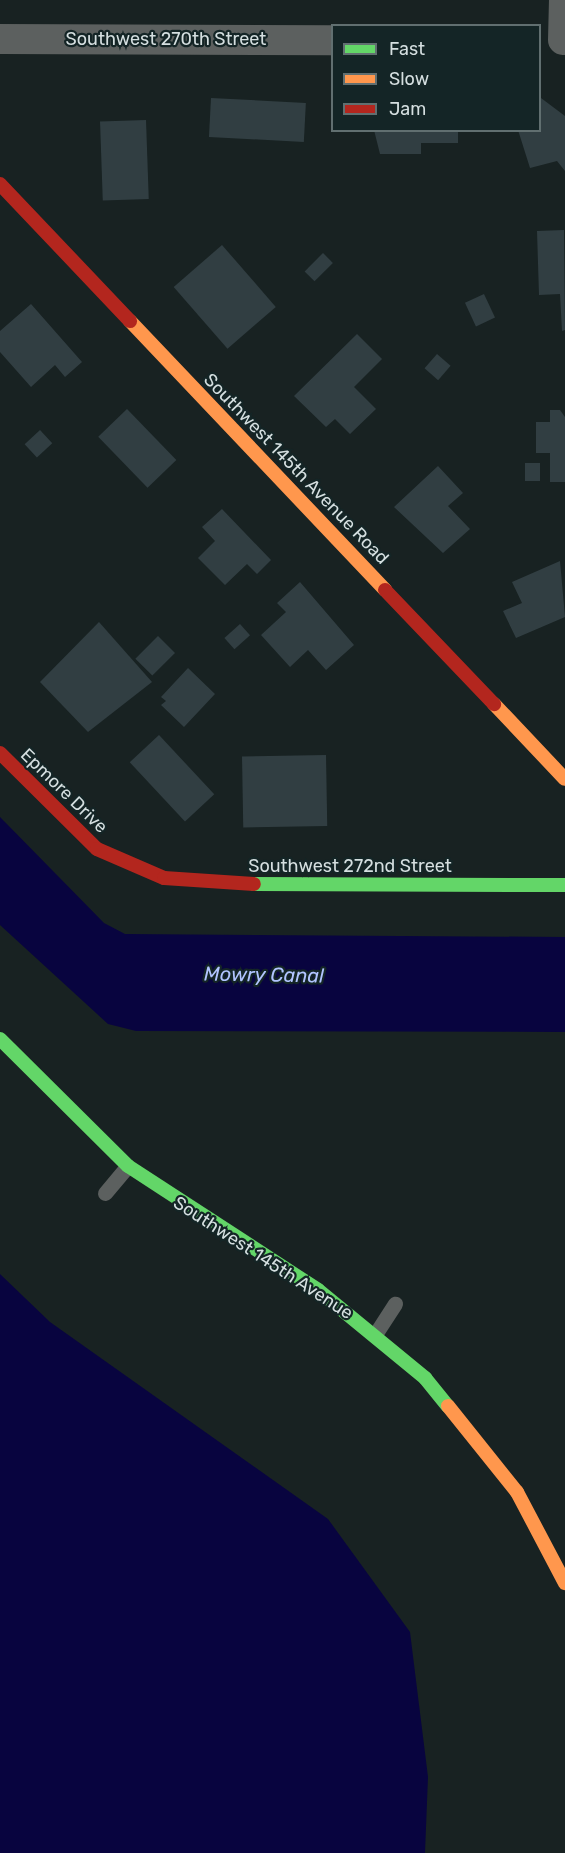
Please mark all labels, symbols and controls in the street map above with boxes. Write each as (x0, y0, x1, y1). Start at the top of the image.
legend (331, 24, 541, 132)
street label: Southwest 270th Street (66, 28, 266, 50)
text: Fast (389, 38, 425, 60)
text: Slow (389, 68, 429, 90)
text: Jam (389, 98, 426, 120)
street label: Southwest 145th Avenue Road (199, 369, 393, 569)
street label: Epmore Drive (16, 744, 112, 838)
street label: Southwest 272nd Street (248, 855, 452, 877)
water label: Mowry Canal (203, 962, 325, 988)
street label: Southwest 145th Avenue (169, 1192, 357, 1324)

